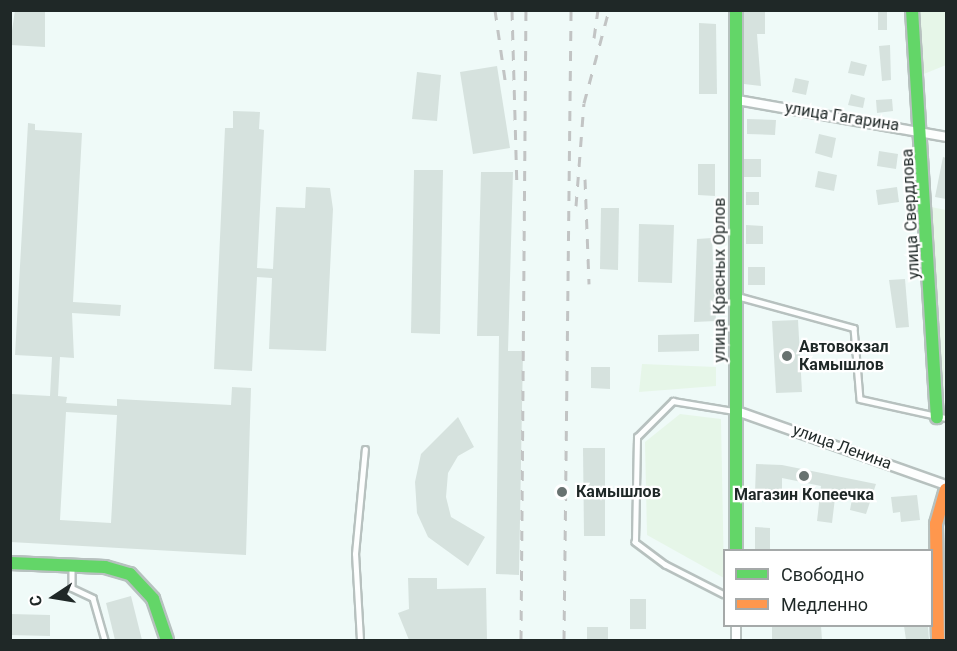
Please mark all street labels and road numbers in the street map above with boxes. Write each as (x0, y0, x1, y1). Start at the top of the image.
street label: улица Гагарина (784, 98, 900, 136)
street label: улица Свердлова (898, 148, 924, 280)
street label: улица Красных Орлов (710, 197, 730, 363)
street label: улица Ленина (790, 420, 894, 474)

